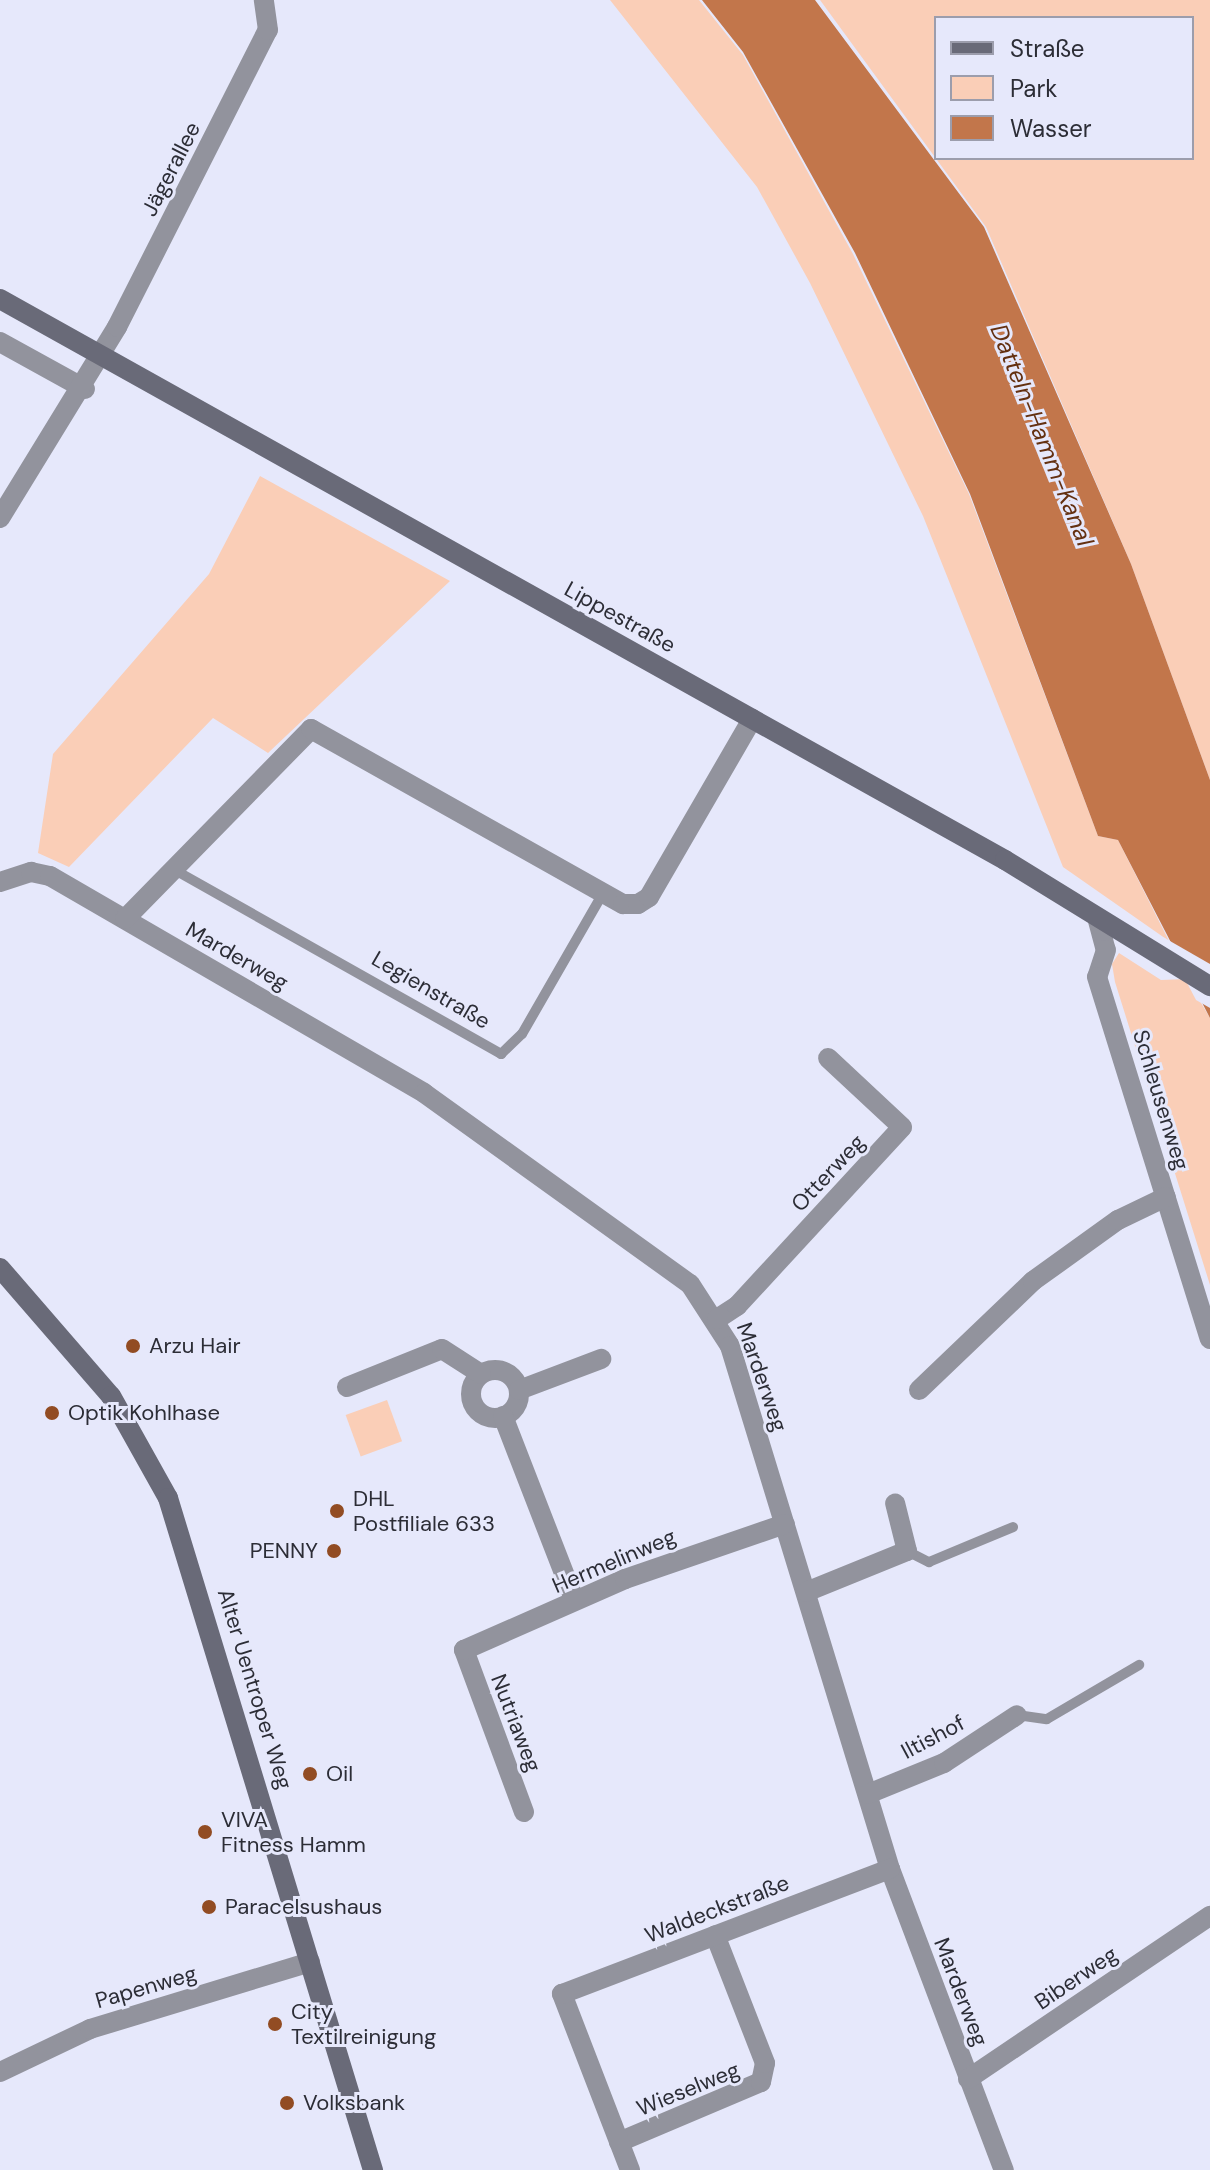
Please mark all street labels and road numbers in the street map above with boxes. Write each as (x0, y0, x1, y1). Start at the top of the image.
street label: Jägerallee (136, 117, 206, 221)
street label: Lippestraße (560, 576, 680, 658)
street label: Marderweg (181, 916, 293, 996)
street label: Legienstraße (367, 946, 495, 1034)
street label: Schleusenweg (1127, 1027, 1195, 1173)
street label: Otterweg (786, 1129, 870, 1217)
street label: Marderweg (731, 1319, 793, 1435)
street label: Hermelinweg (548, 1523, 680, 1599)
street label: Alter Uentroper Weg (212, 1586, 298, 1792)
street label: Nutriaweg (485, 1670, 547, 1776)
street label: Iltishof (897, 1709, 969, 1765)
street label: Waldeckstraße (641, 1869, 793, 1949)
street label: Marderweg (928, 1934, 994, 2050)
street label: Biberweg (1030, 1941, 1122, 2015)
street label: Papenweg (92, 1960, 200, 2014)
street label: Wieselweg (633, 2056, 743, 2122)

